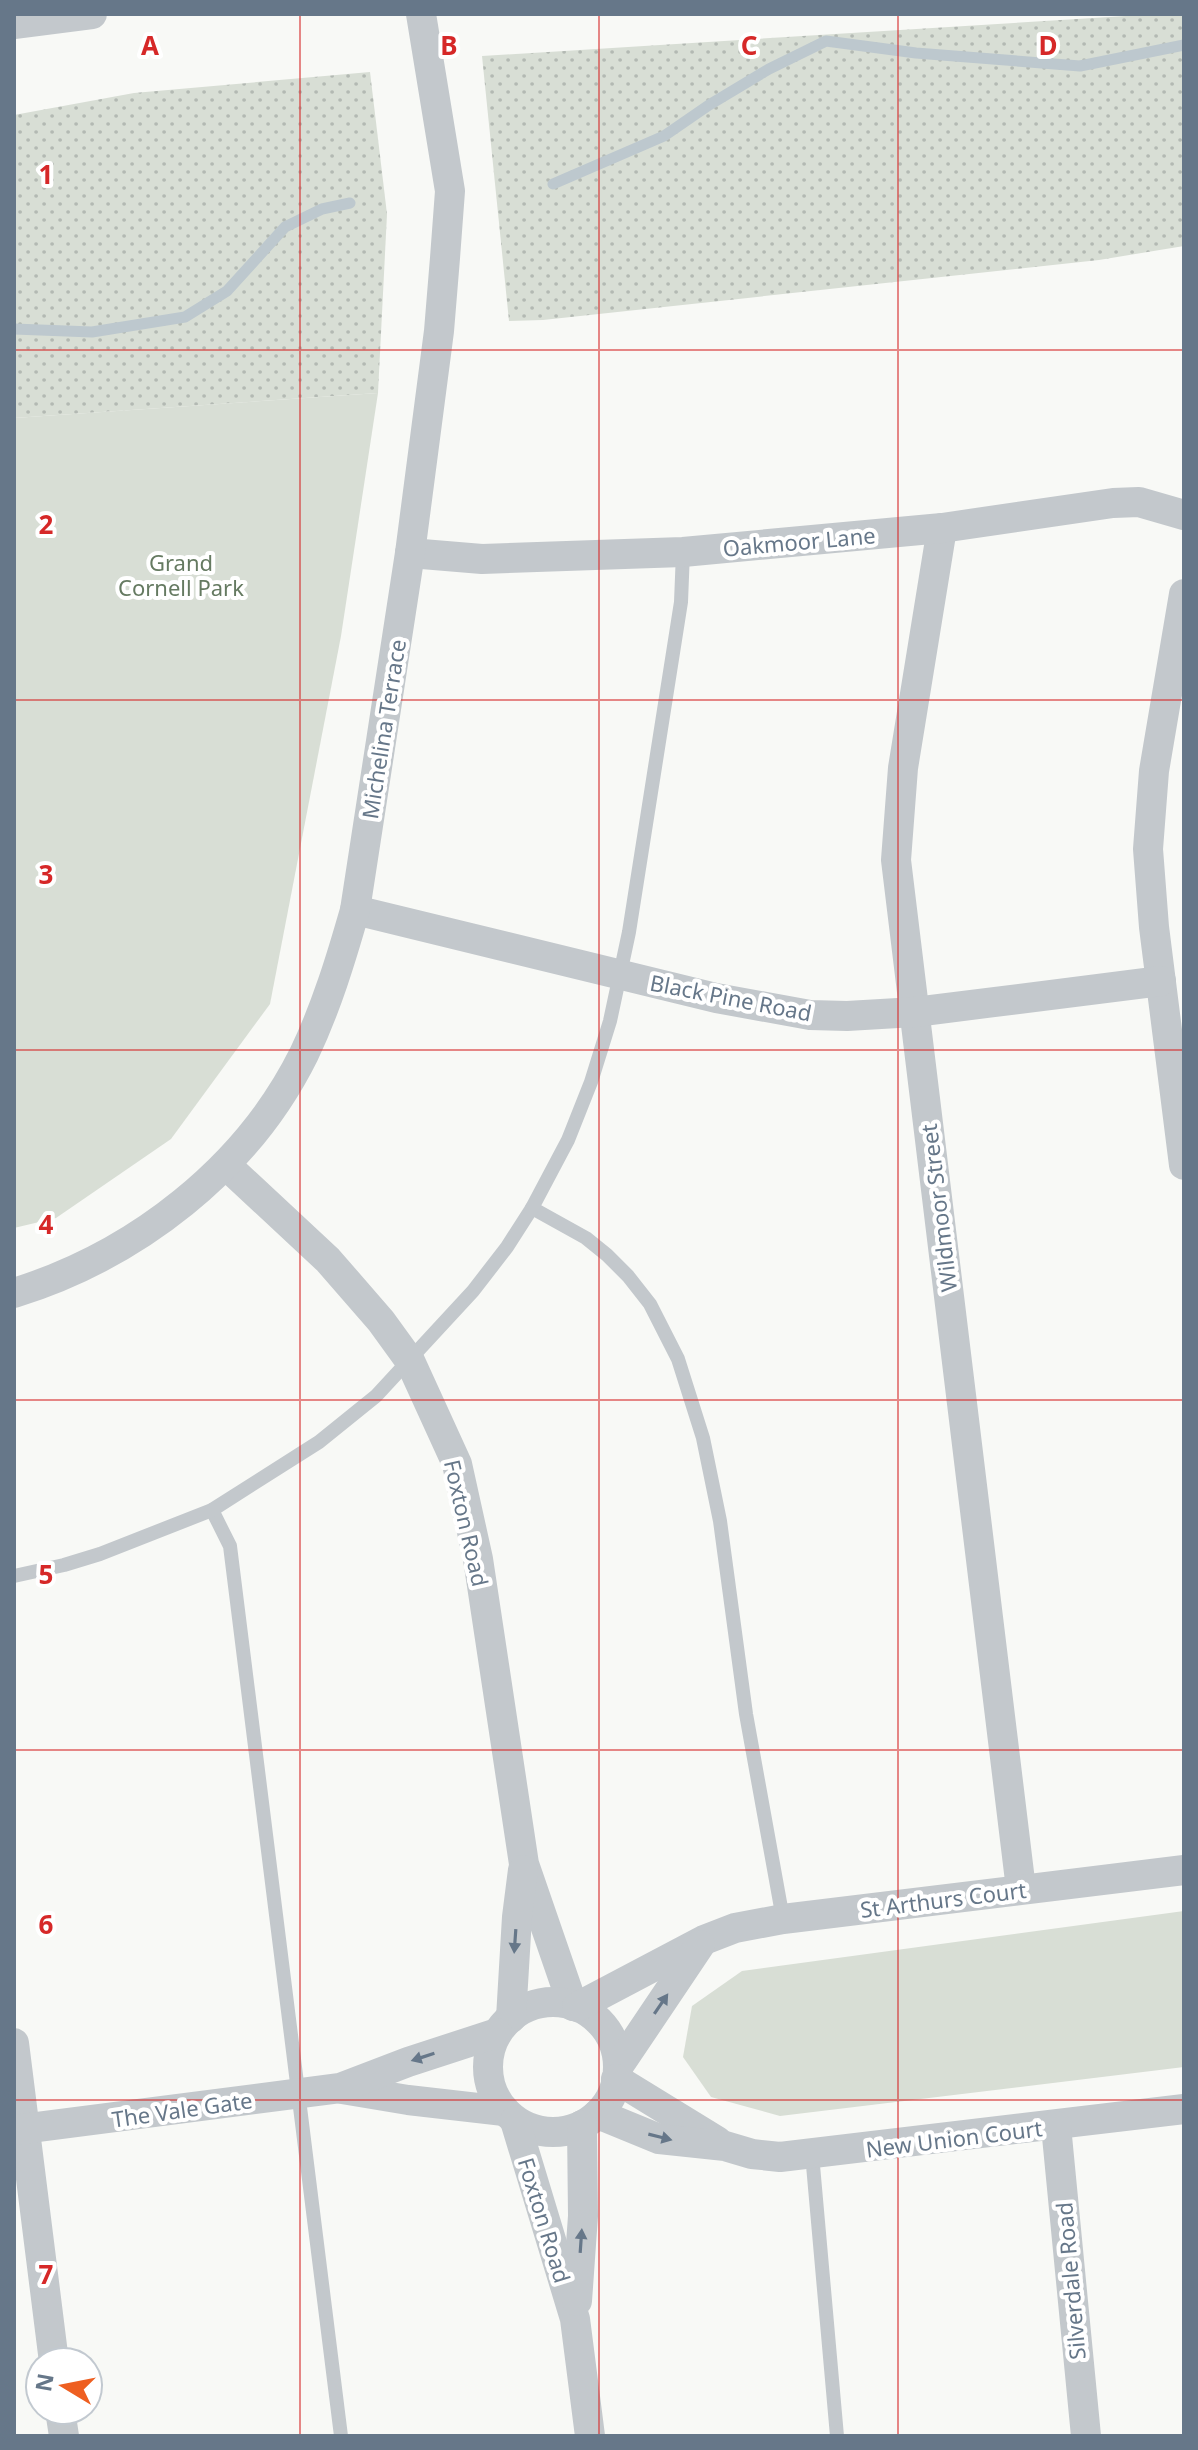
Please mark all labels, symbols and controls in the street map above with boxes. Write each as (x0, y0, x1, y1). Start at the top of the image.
text: A (141, 27, 159, 63)
text: B (440, 27, 458, 63)
text: C (741, 27, 757, 63)
text: D (1038, 27, 1058, 63)
text: 1 (39, 156, 53, 192)
text: 2 (39, 506, 54, 542)
street label: Oakmoor Lane (721, 519, 877, 563)
park label: Grand Cornell Park (118, 547, 244, 602)
street label: Michelina Terrace (354, 637, 412, 821)
text: 3 (39, 856, 53, 892)
street label: Black Pine Road (648, 967, 814, 1027)
street label: Wildmoor Street (913, 1122, 963, 1294)
text: 4 (39, 1206, 54, 1242)
street label: Foxton Road (438, 1457, 496, 1589)
text: 5 (39, 1556, 53, 1592)
street label: St Arthurs Court (858, 1874, 1028, 1924)
text: 6 (39, 1906, 54, 1942)
one-way arrow (509, 1929, 522, 1954)
one-way arrow (653, 1993, 668, 2014)
one-way arrow (411, 2051, 435, 2064)
street label: The Vale Gate (110, 2084, 254, 2134)
street label: New Union Court (864, 2112, 1044, 2164)
one-way arrow (647, 2132, 672, 2144)
street label: Foxton Road (512, 2154, 578, 2286)
street label: Silverdale Road (1048, 2201, 1092, 2361)
one-way arrow (575, 2228, 588, 2253)
text: 7 (39, 2256, 54, 2292)
north arrow (24, 2346, 104, 2426)
text: N (27, 2371, 60, 2394)

